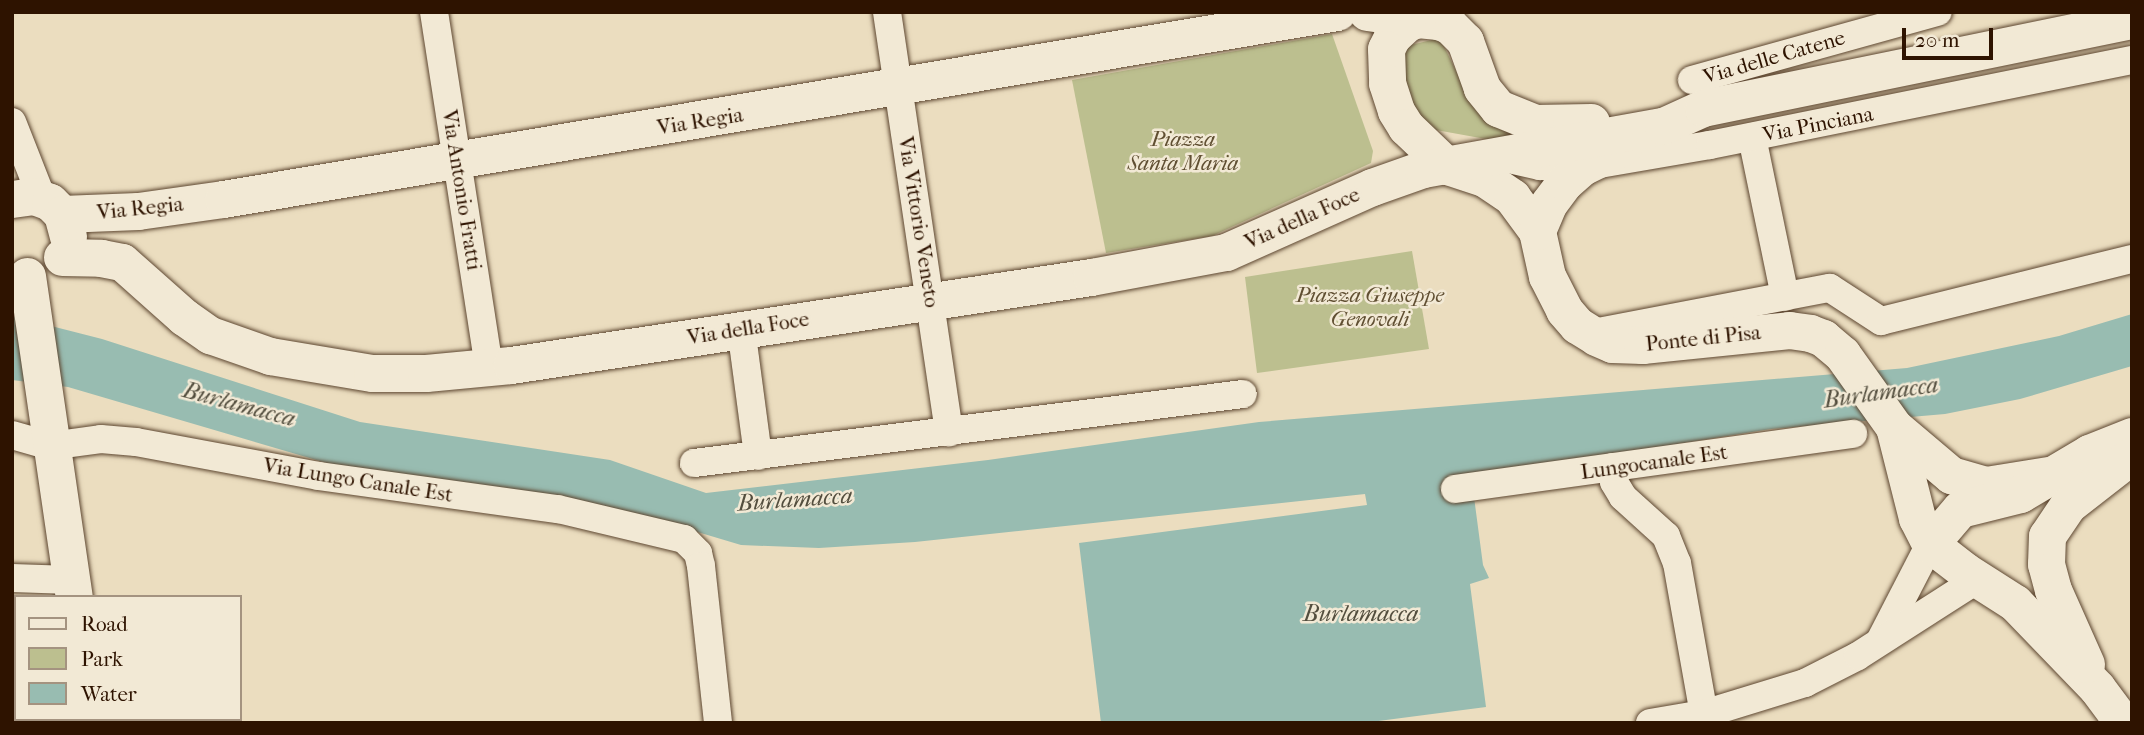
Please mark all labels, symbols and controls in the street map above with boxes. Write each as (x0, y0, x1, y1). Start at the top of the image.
scale bar (1906, 14, 1997, 58)
street label: Via delle Catene (1700, 25, 1848, 89)
text: 20 m (1915, 28, 1959, 52)
street label: Via Pinciana (1761, 101, 1875, 147)
street label: Via Regia (655, 102, 745, 140)
street label: Via Antonio Fratti (437, 108, 487, 272)
park label: Piazza Santa Maria (1128, 126, 1238, 176)
street label: Via Vittorio Veneto (893, 135, 945, 309)
street label: Via della Foce (1241, 181, 1363, 255)
street label: Via Regia (96, 191, 184, 225)
park label: Piazza Giuseppe Genovali (1296, 282, 1444, 332)
street label: Via della Foce (685, 306, 811, 350)
street label: Ponte di Pisa (1644, 319, 1762, 357)
water label: Burlamacca (1822, 371, 1940, 415)
water label: Burlamacca (180, 377, 298, 433)
street label: Lungocanale Est (1579, 439, 1729, 485)
street label: Via Lungo Canale Est (262, 453, 454, 507)
water label: Burlamacca (737, 482, 853, 518)
legend (14, 595, 242, 721)
water label: Burlamacca (1303, 600, 1419, 628)
text: Road (81, 612, 128, 636)
text: Park (81, 647, 123, 671)
text: Water (81, 682, 137, 706)

